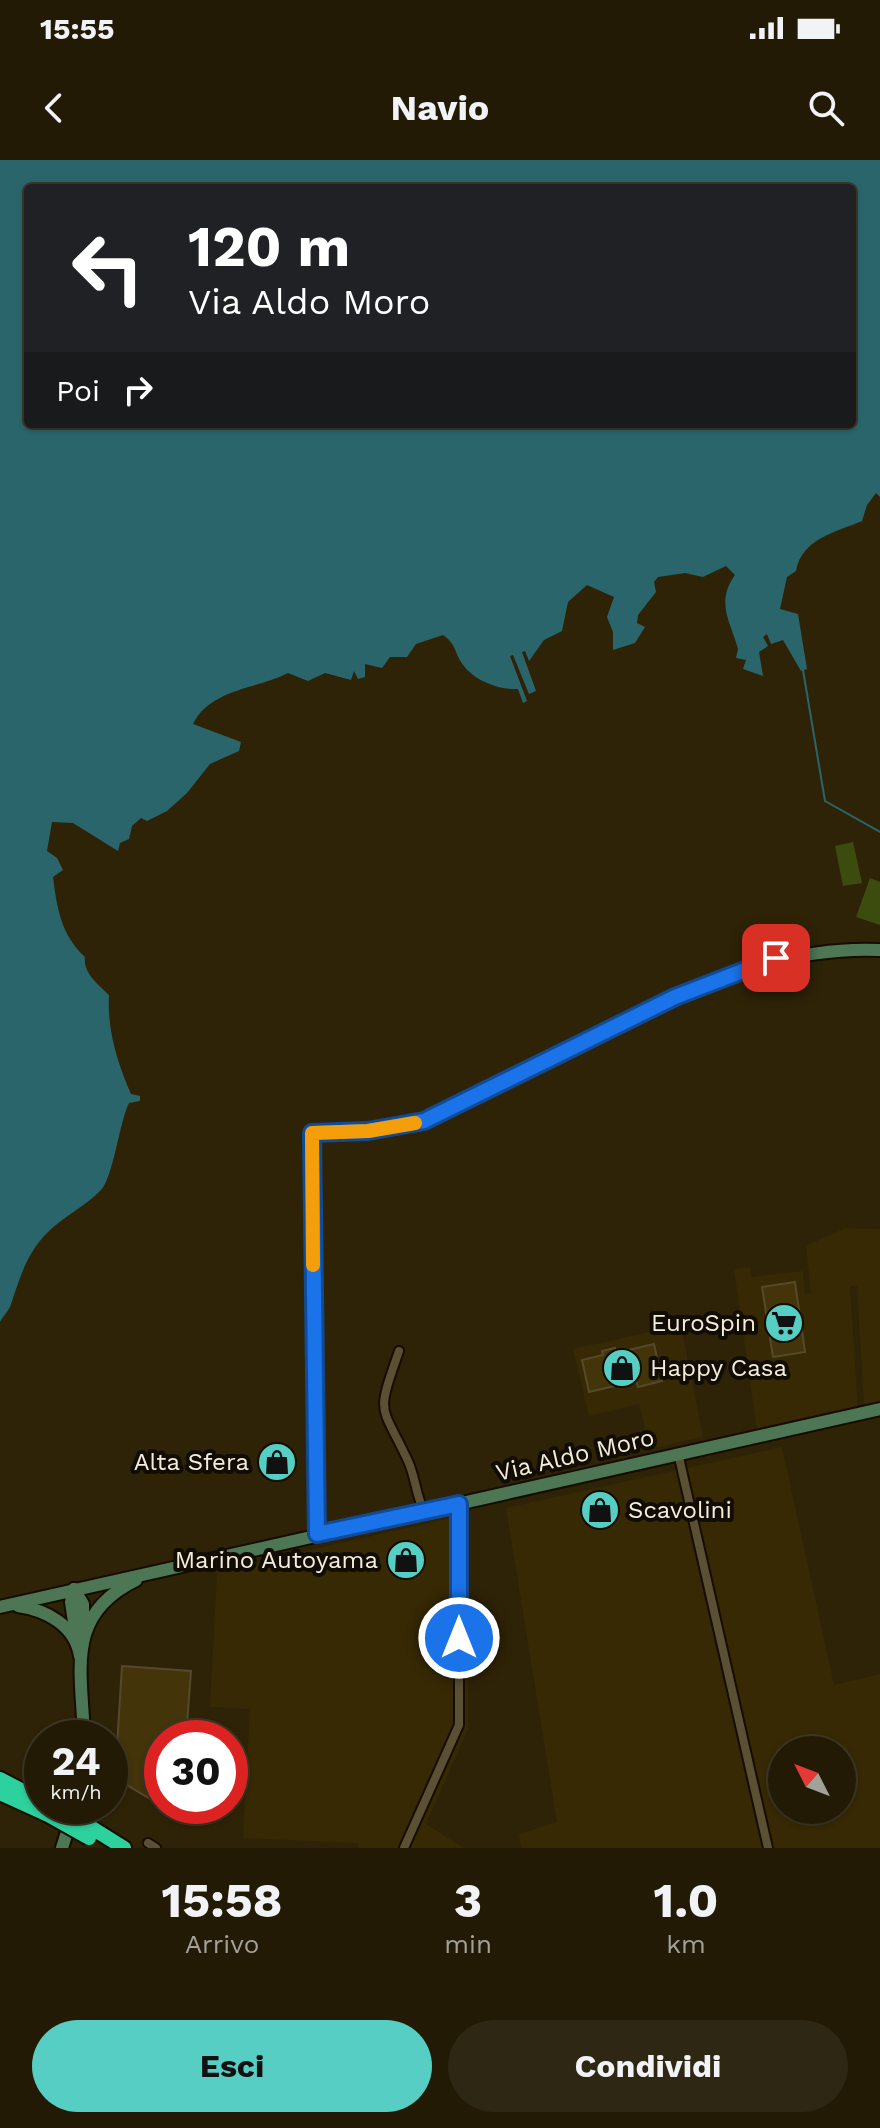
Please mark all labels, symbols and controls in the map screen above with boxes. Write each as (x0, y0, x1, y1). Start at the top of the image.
text: 15:55 (40, 11, 114, 46)
icon: back (32, 86, 76, 130)
icon: search (804, 86, 848, 130)
text: Navio (391, 87, 489, 129)
text: 120 m (188, 214, 350, 280)
icon: left (56, 216, 160, 320)
text: Via Aldo Moro (188, 281, 430, 323)
icon: right (116, 368, 160, 412)
text: Poi (56, 373, 100, 408)
pin (742, 924, 810, 992)
icon: arrive (754, 936, 798, 980)
supermarket icon: EuroSpin (763, 1302, 805, 1344)
place label: EuroSpin (651, 1309, 756, 1337)
shop icon: Happy Casa (601, 1347, 643, 1389)
place label: Happy Casa (650, 1354, 787, 1382)
street label: Via Aldo Moro (493, 1423, 657, 1487)
shop icon: Alta Sfera (256, 1441, 298, 1483)
place label: Alta Sfera (134, 1448, 249, 1476)
shop icon: Scavolini (579, 1489, 621, 1531)
place label: Scavolini (628, 1496, 732, 1524)
shop icon: Marino Autoyama (385, 1539, 427, 1581)
place label: Marino Autoyama (175, 1546, 378, 1574)
position arrow (417, 1596, 501, 1680)
speed limit sign: 30 (144, 1720, 248, 1824)
north arrow (768, 1736, 856, 1824)
map controls (768, 1736, 856, 1824)
text: 24 (51, 1738, 101, 1785)
text: km/h (50, 1780, 102, 1804)
text: 15:58 (161, 1872, 283, 1929)
text: 3 (454, 1872, 482, 1929)
text: 1.0 (653, 1872, 719, 1929)
text: Arrivo (185, 1929, 259, 1959)
text: min (444, 1929, 492, 1959)
text: km (666, 1929, 706, 1959)
button: Esci (32, 2020, 432, 2112)
button: Condividi (448, 2020, 848, 2112)

